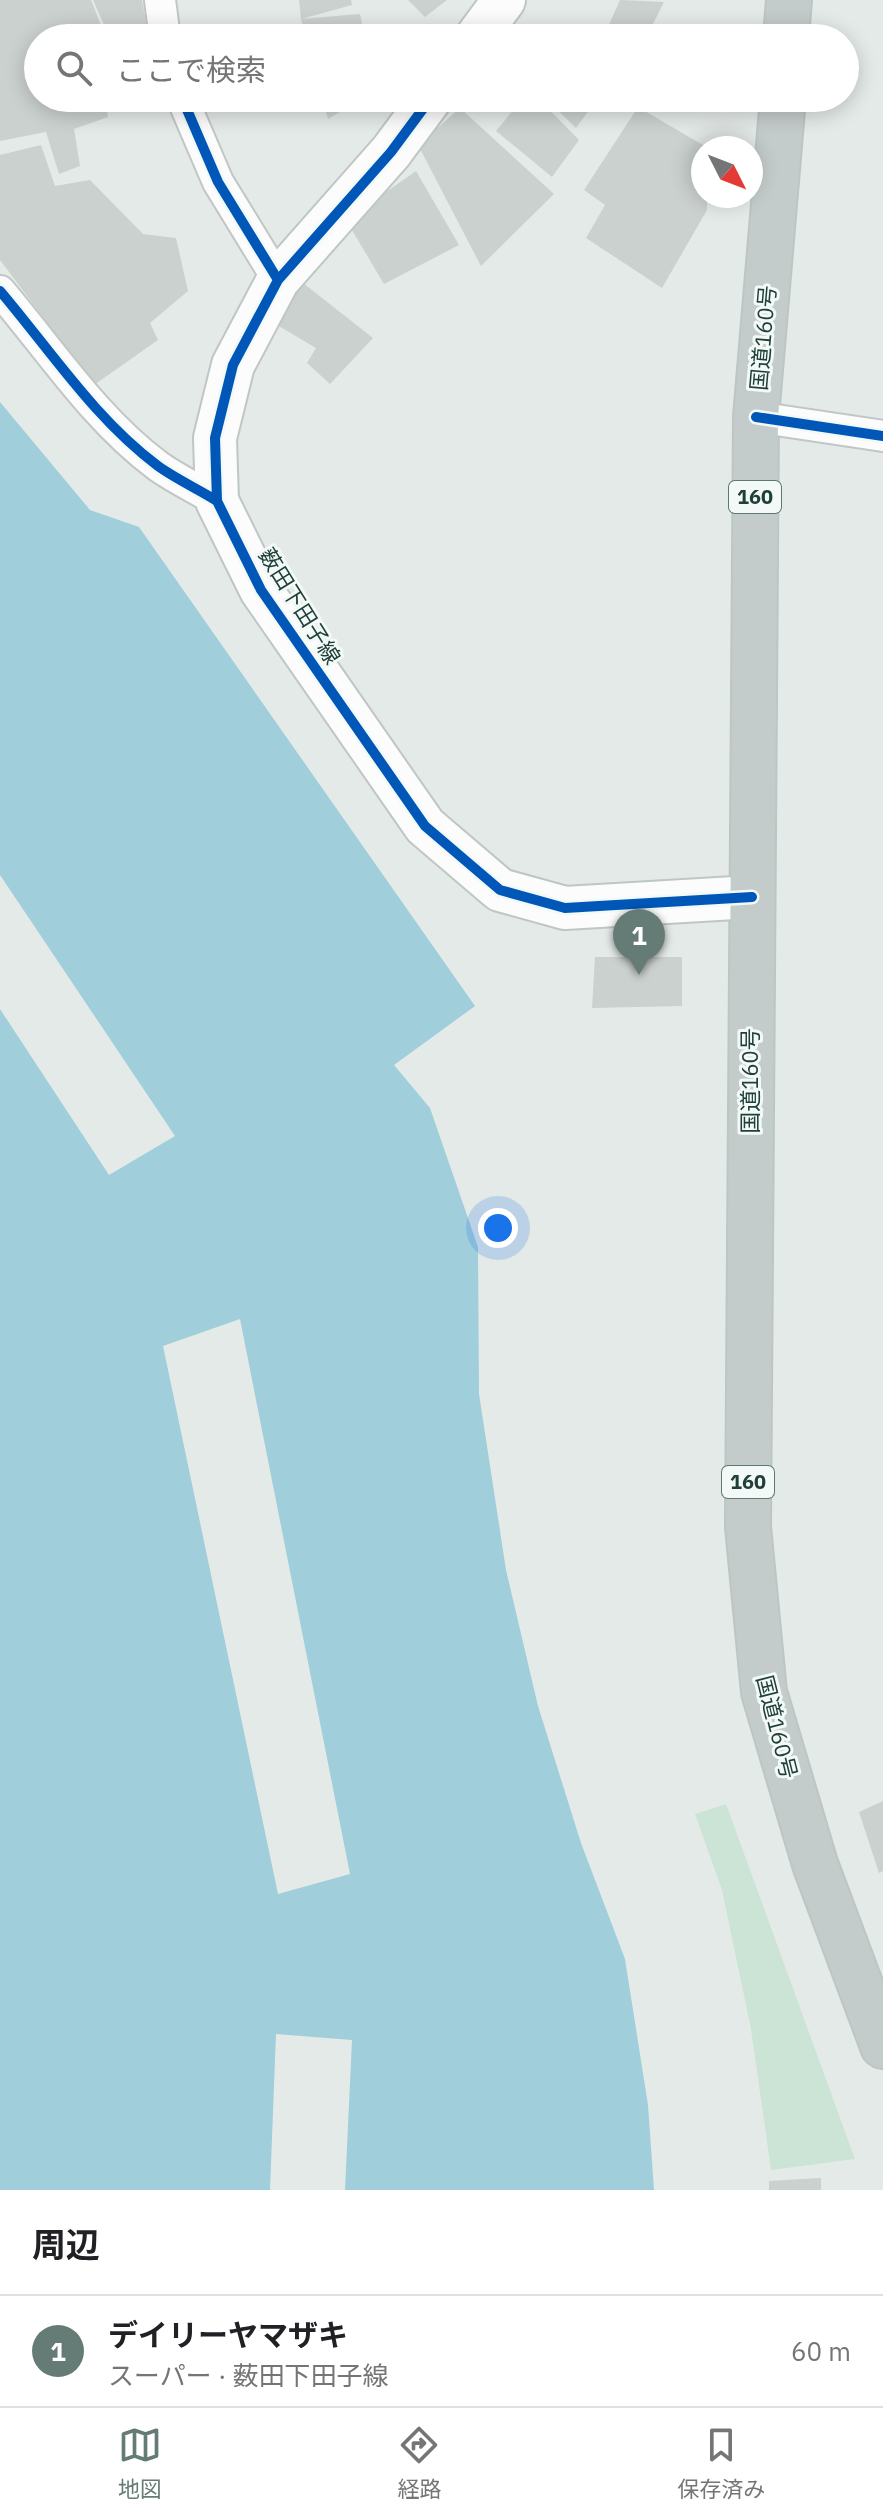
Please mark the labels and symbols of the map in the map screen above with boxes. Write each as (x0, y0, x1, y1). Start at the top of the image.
north arrow (691, 136, 763, 208)
street label: 国道160号 (743, 284, 782, 392)
road number: 160 (729, 481, 781, 513)
street label: 薮田下田子線 (253, 542, 348, 669)
pin: 1 (613, 909, 665, 975)
street label: 国道160号 (735, 1028, 764, 1134)
your location (478, 1208, 518, 1248)
road number: 160 (722, 1466, 774, 1498)
street label: 国道160号 (751, 1672, 804, 1782)

